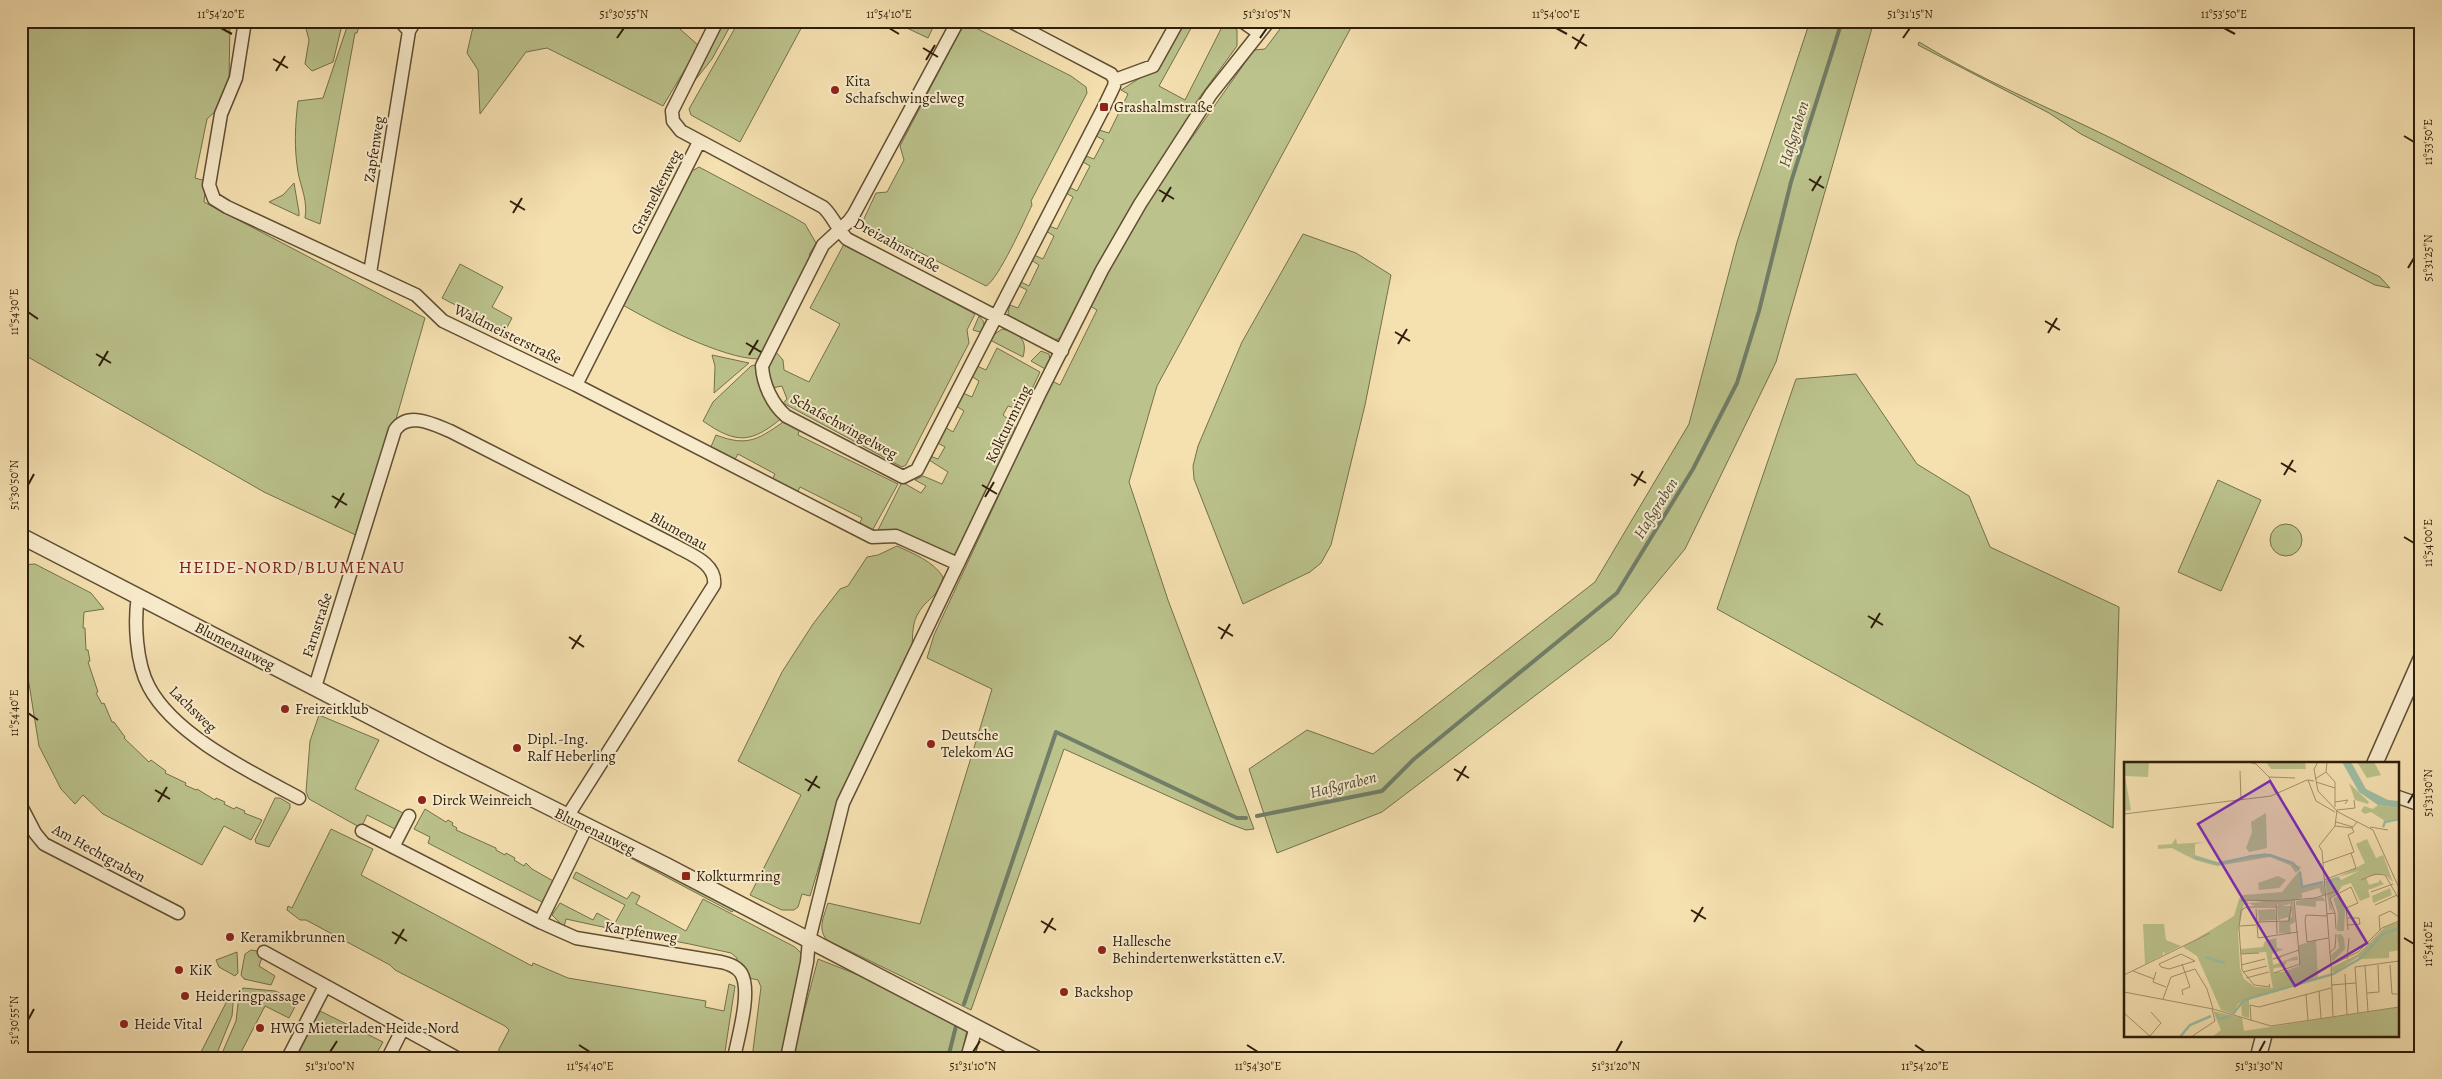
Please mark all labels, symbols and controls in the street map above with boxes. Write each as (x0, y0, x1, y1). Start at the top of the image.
text: 11°54'20"E (197, 6, 245, 22)
text: 51°30'55"N (600, 6, 649, 22)
text: 11°54'10"E (866, 6, 912, 22)
text: 51°31'05"N (1243, 6, 1291, 22)
text: 11°54'00"E (1532, 6, 1580, 22)
text: 51°31'15"N (1887, 6, 1933, 22)
text: 11°53'50"E (2201, 6, 2247, 22)
place label: Kita Schafschwingelweg (845, 71, 965, 108)
marker: Kita Schafschwingelweg (829, 84, 841, 96)
place label: Grashalmstraße (1114, 97, 1213, 117)
water label: Haßgraben (1773, 98, 1814, 170)
marker: Grashalmstraße (1098, 101, 1110, 113)
street label: Zapfenweg (359, 114, 389, 184)
text: 11°53'50"E (2420, 119, 2436, 165)
street label: Grasnelkenweg (626, 146, 686, 238)
street label: Dreizahnstraße (850, 213, 944, 277)
text: 51°31'25"N (2420, 234, 2436, 282)
text: 11°54'30"E (6, 289, 22, 335)
street label: Waldmeisterstraße (450, 299, 565, 369)
street label: Kolkturmring (980, 381, 1036, 466)
street label: Schafschwingelweg (787, 388, 901, 464)
text: 51°30'50"N (6, 460, 22, 510)
water label: Haßgraben (1628, 474, 1683, 543)
street label: Blumenau (646, 507, 712, 556)
text: 11°54'00"E (2420, 519, 2436, 567)
district label: HEIDE-NORD/BLUMENAU (178, 555, 406, 579)
street label: Farnstraße (297, 590, 337, 660)
street label: Blumenauweg (191, 617, 279, 675)
street label: Lachsweg (165, 681, 222, 737)
text: 11°54'40"E (6, 689, 22, 737)
place label: Freizeitklub (295, 699, 369, 719)
marker: Freizeitklub (279, 703, 291, 715)
place label: Deutsche Telekom AG (941, 725, 1014, 762)
place label: Dipl.-Ing. Ralf Heberling (527, 729, 616, 766)
marker: Deutsche Telekom AG (925, 738, 937, 750)
marker: Dipl.-Ing. Ralf Heberling (511, 742, 523, 754)
inset map (2124, 762, 2400, 1036)
water label: Haßgraben (1307, 766, 1379, 804)
text: 51°31'30"N (2420, 769, 2436, 817)
place label: Dirck Weinreich (432, 790, 532, 810)
marker: Dirck Weinreich (416, 794, 428, 806)
street label: Blumenauweg (551, 803, 639, 859)
street label: Am Hechtgraben (48, 819, 149, 887)
place label: Kolkturmring (696, 866, 781, 886)
marker: Kolkturmring (680, 870, 692, 882)
street label: Karpfenweg (603, 916, 679, 948)
text: 11°54'10"E (2420, 921, 2436, 967)
place label: Keramikbrunnen (240, 927, 345, 947)
marker: Keramikbrunnen (224, 931, 236, 943)
place label: Hallesche Behindertenwerkstätten e.V. (1112, 931, 1286, 968)
marker: Hallesche Behindertenwerkstätten e.V. (1096, 944, 1108, 956)
place label: KiK (189, 960, 213, 980)
marker: KiK (173, 964, 185, 976)
place label: Backshop (1074, 982, 1133, 1002)
place label: Heideringpassage (195, 986, 306, 1006)
marker: Backshop (1058, 986, 1070, 998)
marker: Heideringpassage (179, 990, 191, 1002)
text: 51°30'55"N (6, 995, 22, 1044)
place label: Heide Vital (134, 1014, 202, 1034)
marker: Heide Vital (118, 1018, 130, 1030)
place label: HWG Mieterladen Heide-Nord (270, 1018, 460, 1038)
marker: HWG Mieterladen Heide-Nord (254, 1022, 266, 1034)
text: 51°31'00"N (305, 1058, 355, 1074)
text: 11°54'40"E (566, 1058, 614, 1074)
text: 51°31'10"N (950, 1058, 997, 1074)
text: 11°54'30"E (1235, 1058, 1281, 1074)
text: 51°31'20"N (1592, 1058, 1641, 1074)
text: 11°54'20"E (1901, 1058, 1949, 1074)
text: 51°31'30"N (2235, 1058, 2283, 1074)

